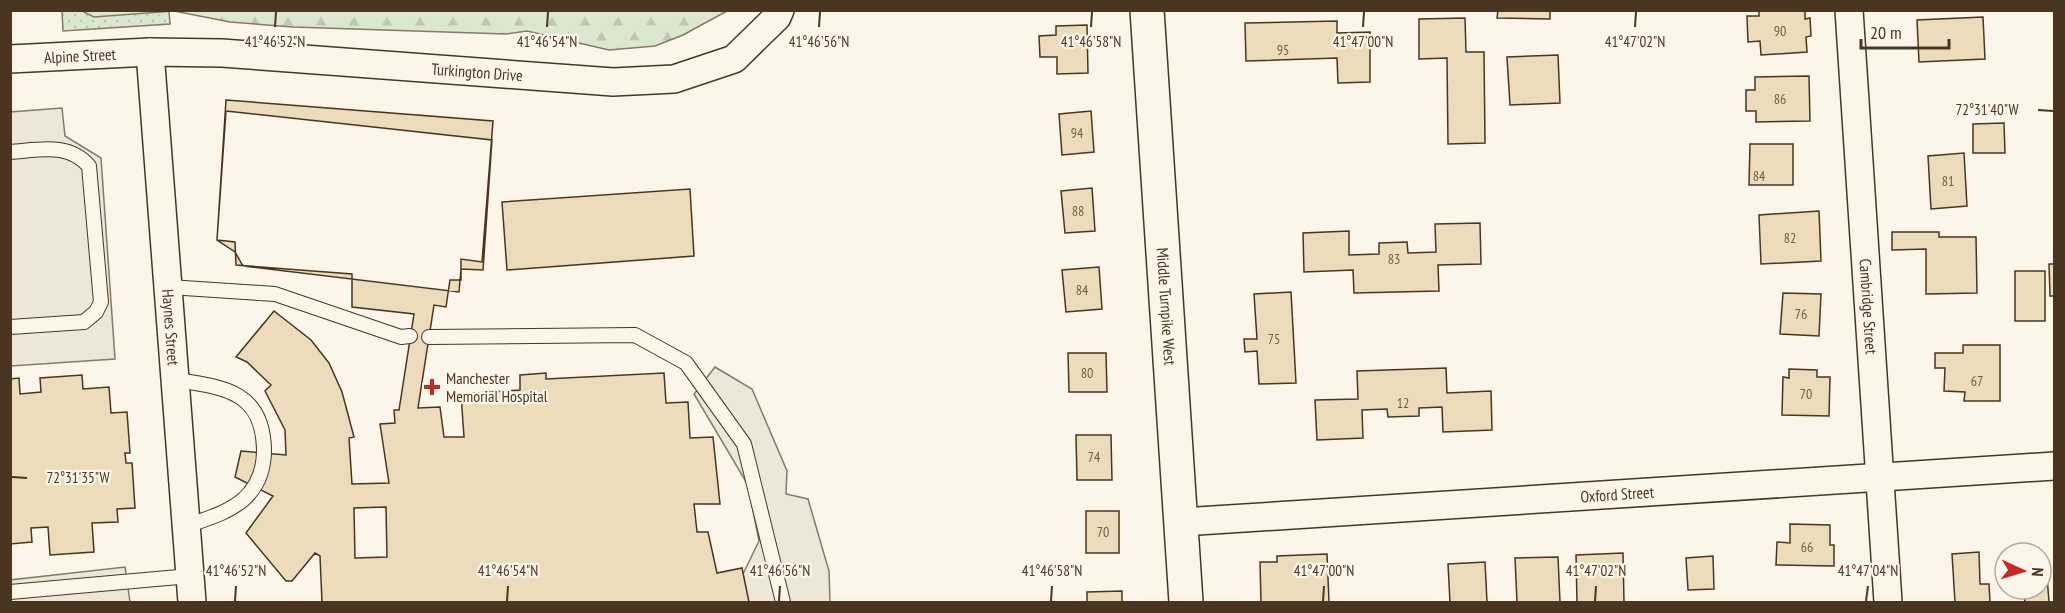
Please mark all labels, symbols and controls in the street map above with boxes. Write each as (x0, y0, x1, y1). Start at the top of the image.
scale bar (1861, 12, 1950, 50)
text: 20 m (1870, 21, 1902, 44)
house number: 90 (1774, 22, 1786, 40)
text: 41°46'52"N (245, 32, 305, 51)
text: 41°46'54"N (517, 32, 577, 51)
text: 41°46'56"N (789, 32, 849, 51)
text: 41°46'58"N (1061, 32, 1121, 51)
text: 41°47'00"N (1333, 32, 1393, 51)
text: 41°47'02"N (1605, 32, 1665, 51)
house number: 95 (1277, 41, 1289, 59)
street label: Alpine Street (43, 44, 117, 67)
street label: Turkington Drive (431, 59, 524, 85)
house number: 86 (1774, 90, 1786, 108)
text: 72°31'40"W (1955, 100, 2019, 119)
house number: 94 (1071, 124, 1084, 142)
house number: 84 (1753, 167, 1766, 185)
house number: 81 (1942, 172, 1954, 190)
house number: 88 (1072, 202, 1084, 220)
house number: 82 (1784, 229, 1796, 247)
street label: Middle Turnpike West (1153, 247, 1180, 366)
house number: 83 (1388, 250, 1400, 268)
street label: Cambridge Street (1855, 258, 1882, 355)
house number: 84 (1076, 281, 1089, 299)
street label: Haynes Street (158, 288, 184, 367)
house number: 76 (1795, 305, 1807, 323)
house number: 75 (1268, 330, 1280, 348)
house number: 80 (1081, 364, 1093, 382)
place label: Manchester Memorial Hospital (446, 368, 548, 406)
house number: 67 (1971, 372, 1983, 390)
marker: Manchester Memorial Hospital (423, 378, 441, 396)
house number: 70 (1800, 385, 1812, 403)
house number: 12 (1397, 394, 1409, 412)
house number: 74 (1088, 448, 1101, 466)
text: 72°31'35"W (46, 468, 110, 487)
street label: Oxford Street (1580, 482, 1655, 506)
house number: 70 (1097, 523, 1109, 541)
house number: 66 (1801, 538, 1813, 556)
north arrow (1993, 541, 2053, 601)
text: 41°46'52"N (206, 561, 266, 580)
text: 41°46'54"N (478, 561, 538, 580)
text: 41°46'56"N (750, 561, 810, 580)
text: 41°46'58"N (1022, 561, 1082, 580)
text: 41°47'00"N (1294, 561, 1354, 580)
text: 41°47'02"N (1566, 561, 1626, 580)
text: 41°47'04"N (1838, 561, 1898, 580)
text: N (2028, 567, 2048, 577)

